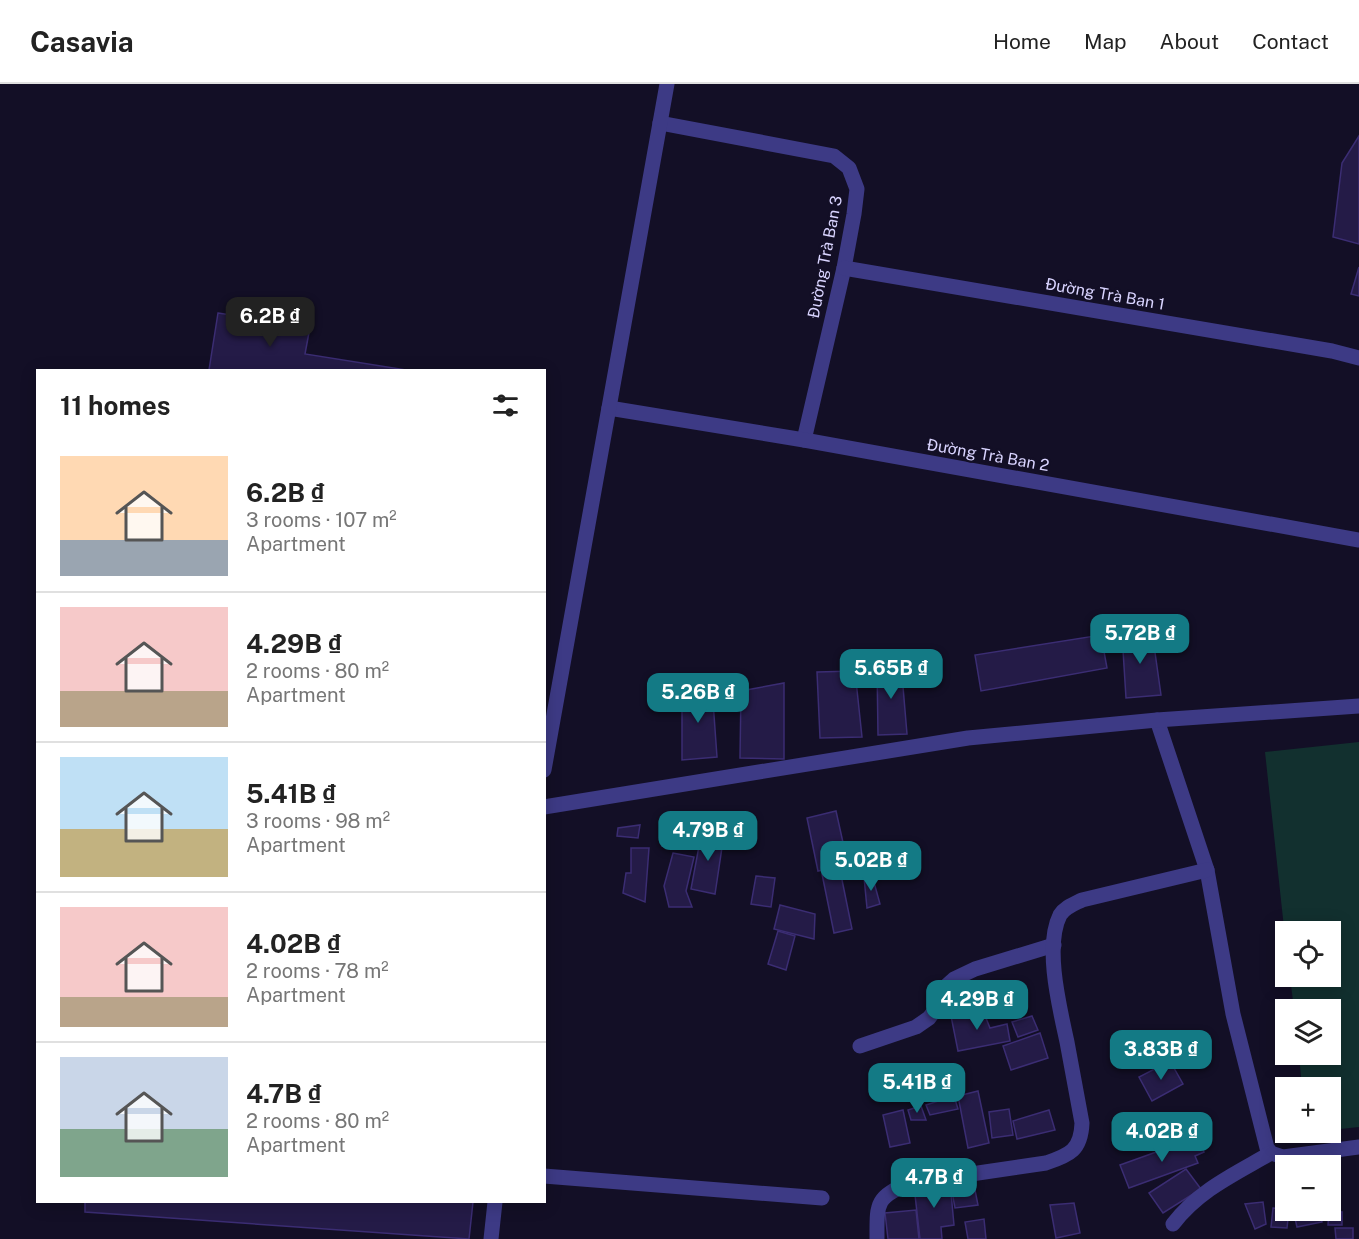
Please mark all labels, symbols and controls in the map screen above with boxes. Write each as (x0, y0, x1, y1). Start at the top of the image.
text: Casavia (30, 25, 134, 58)
text: Home (993, 29, 1051, 54)
text: Map (1084, 29, 1127, 54)
text: About (1160, 29, 1219, 54)
text: Contact (1252, 29, 1329, 54)
street label: Đường Trà Ban 3 (804, 194, 846, 320)
street label: Đường Trà Ban 1 (1044, 274, 1166, 314)
pin: 6.2B ₫ (221, 297, 319, 348)
text: 6.2B ₫ (240, 304, 300, 328)
icon: filters (489, 389, 522, 422)
text: 11 homes (60, 390, 170, 421)
street label: Đường Trà Ban 2 (925, 435, 1051, 475)
text: 6.2B ₫ (246, 477, 325, 508)
icon: home (108, 480, 180, 552)
text: 3 rooms · 107 m² (246, 508, 397, 532)
text: Apartment (246, 532, 346, 556)
pin: 5.72B ₫ (1085, 614, 1195, 665)
text: 5.72B ₫ (1104, 621, 1176, 645)
text: 4.29B ₫ (246, 628, 342, 659)
icon: home (108, 631, 180, 703)
pin: 5.65B ₫ (836, 649, 946, 700)
text: 5.65B ₫ (854, 656, 928, 680)
text: 2 rooms · 80 m² (246, 659, 389, 683)
pin: 5.26B ₫ (643, 673, 753, 724)
text: 5.26B ₫ (661, 680, 735, 704)
text: Apartment (246, 683, 346, 707)
text: 5.41B ₫ (246, 778, 336, 809)
icon: home (108, 781, 180, 853)
text: 3 rooms · 98 m² (246, 809, 390, 833)
pin: 4.79B ₫ (653, 811, 763, 862)
text: 4.79B ₫ (672, 818, 744, 842)
text: Apartment (246, 833, 346, 857)
pin: 5.02B ₫ (816, 841, 926, 892)
text: 5.02B ₫ (834, 848, 908, 872)
map controls (1275, 921, 1341, 1221)
button: locate (1275, 921, 1341, 987)
text: 4.02B ₫ (246, 928, 341, 959)
icon: home (108, 931, 180, 1003)
text: 2 rooms · 78 m² (246, 959, 389, 983)
pin: 4.29B ₫ (922, 980, 1032, 1031)
text: Apartment (246, 983, 346, 1007)
text: 4.29B ₫ (940, 987, 1014, 1011)
button: layers (1275, 999, 1341, 1065)
pin: 3.83B ₫ (1106, 1030, 1216, 1081)
text: 3.83B ₫ (1124, 1037, 1198, 1061)
pin: 5.41B ₫ (862, 1063, 972, 1114)
text: 5.41B ₫ (882, 1070, 952, 1094)
button: + (1275, 1077, 1341, 1143)
text: 4.7B ₫ (246, 1078, 322, 1109)
icon: home (108, 1081, 180, 1153)
text: 2 rooms · 80 m² (246, 1109, 389, 1133)
pin: 4.02B ₫ (1107, 1112, 1217, 1163)
text: 4.02B ₫ (1125, 1119, 1199, 1143)
text: Apartment (246, 1133, 346, 1157)
button: − (1275, 1155, 1341, 1221)
pin: 4.7B ₫ (885, 1158, 983, 1209)
text: 4.7B ₫ (905, 1165, 963, 1189)

